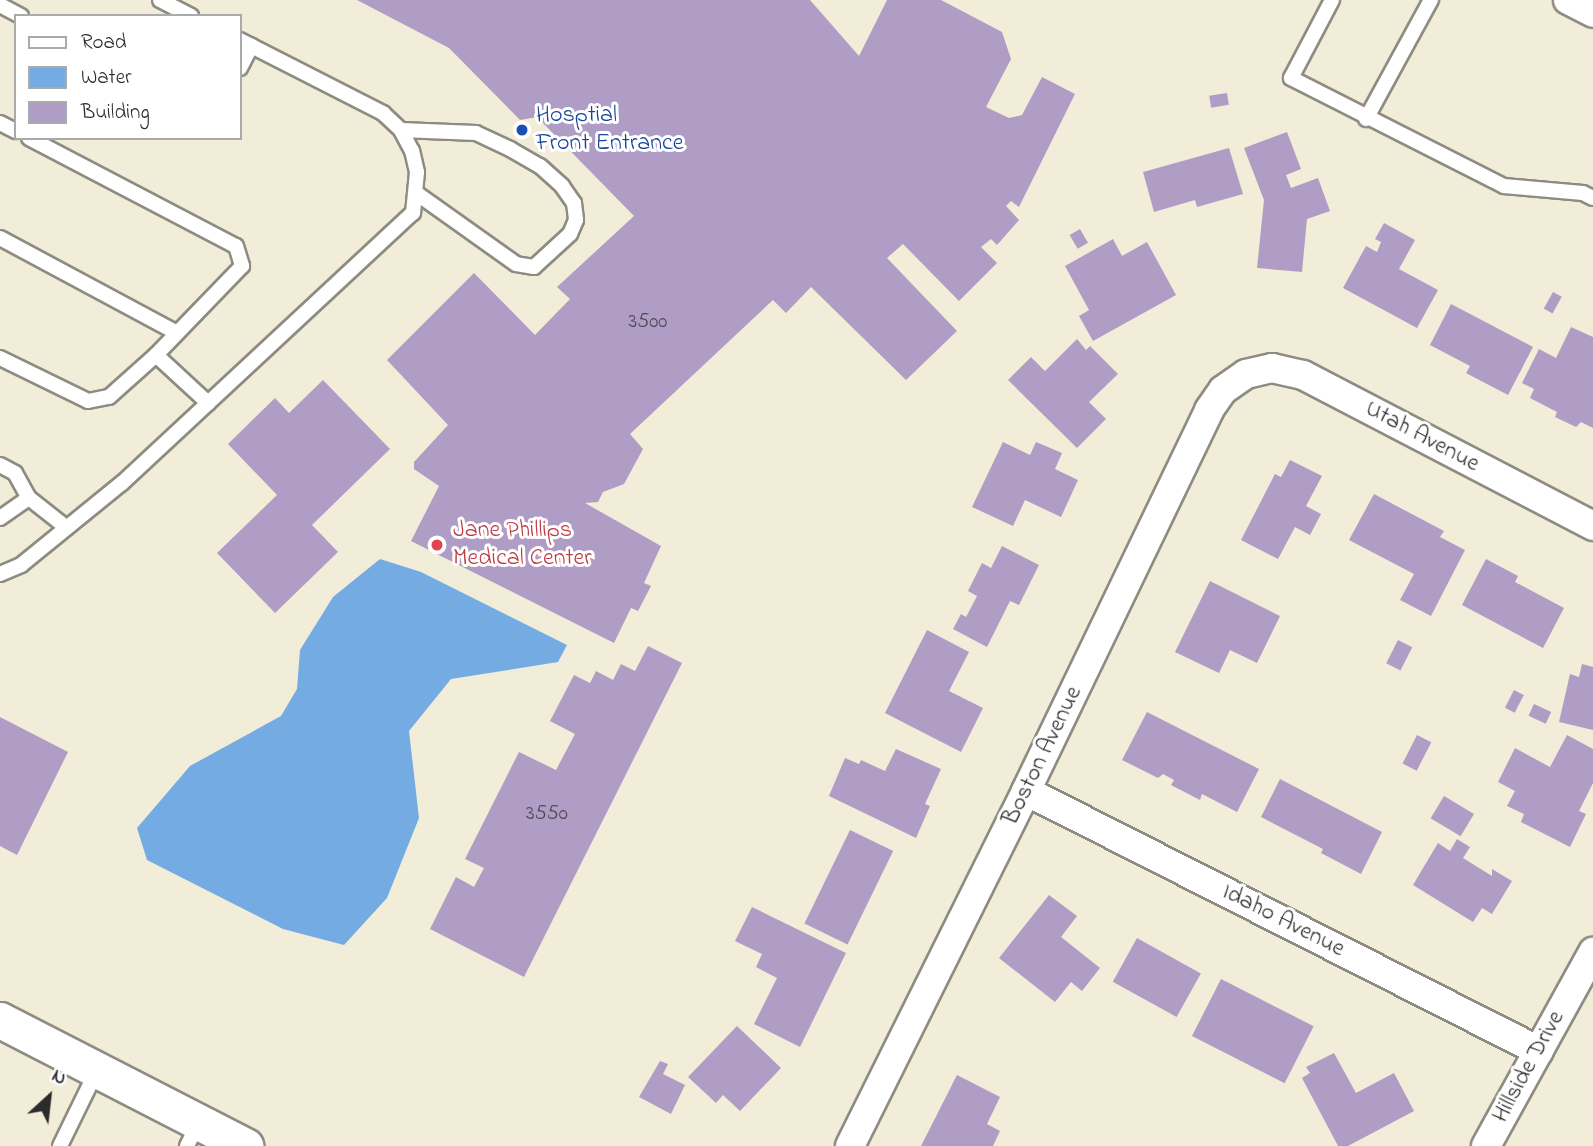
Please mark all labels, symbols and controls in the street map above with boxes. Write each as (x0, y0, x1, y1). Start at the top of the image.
legend (14, 14, 242, 140)
text: Road (81, 28, 127, 58)
text: Water (81, 63, 132, 93)
text: Building (81, 98, 150, 128)
place label: Hosptial Front Entrance (536, 102, 684, 158)
marker: Hosptial Front Entrance (514, 122, 530, 138)
house number: 3500 (629, 309, 667, 335)
street label: Utah Avenue (1360, 395, 1484, 479)
place label: Jane Phillips Medical Center (453, 517, 592, 573)
marker: Jane Phillips Medical Center (427, 535, 447, 555)
street label: Boston Avenue (997, 682, 1089, 830)
house number: 3550 (526, 801, 568, 827)
street label: Idaho Avenue (1217, 878, 1349, 964)
street label: Hillside Drive (1487, 1006, 1571, 1128)
north arrow (14, 1062, 84, 1132)
text: N (47, 1063, 71, 1093)

